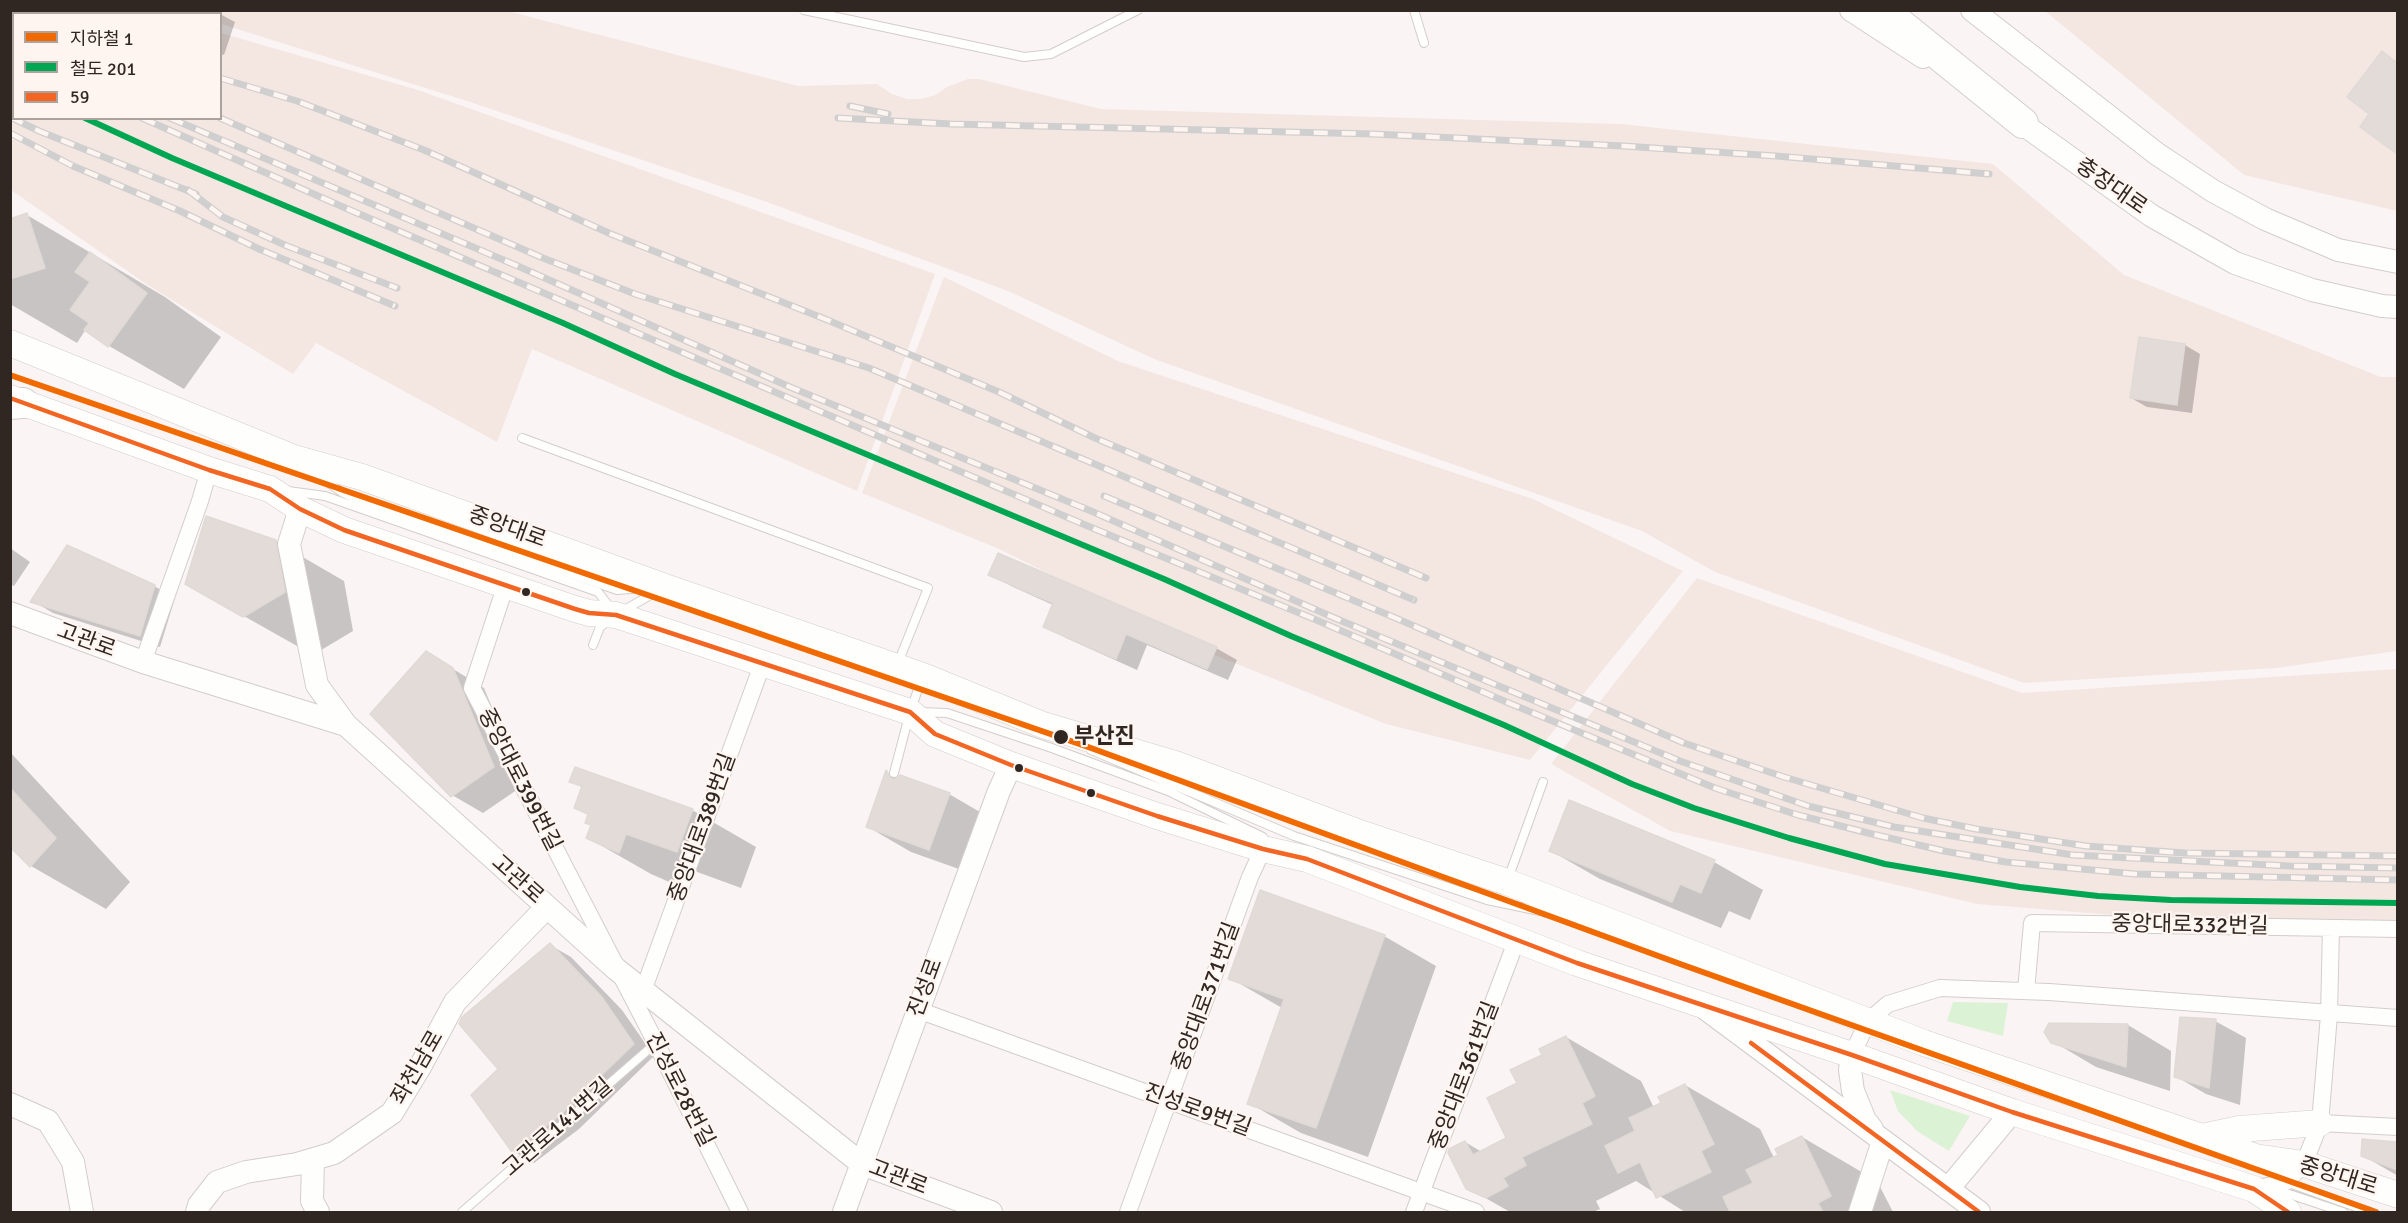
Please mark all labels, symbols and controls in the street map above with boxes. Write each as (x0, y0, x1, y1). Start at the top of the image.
legend (12, 12, 222, 120)
text: 지하철 1 (70, 28, 133, 50)
text: 철도 201 (70, 58, 136, 80)
text: 59 (70, 86, 89, 108)
street label: 충장대로 (2070, 153, 2152, 221)
street label: 중앙대로 (464, 502, 550, 554)
unlabelled marker (520, 586, 532, 598)
street label: 고관로 (53, 618, 119, 664)
street label: 중앙대로399번길 (472, 704, 566, 856)
place label: 부산진 (1074, 724, 1135, 750)
marker: 부산진 (1052, 728, 1070, 746)
street label: 중앙대로389번길 (664, 750, 742, 906)
unlabelled marker (1013, 762, 1025, 774)
unlabelled marker (1085, 787, 1097, 799)
street label: 고관로 (486, 850, 548, 910)
street label: 중앙대로332번길 (2111, 911, 2269, 941)
street label: 중앙대로371번길 (1168, 919, 1246, 1075)
street label: 진성로 (903, 955, 949, 1021)
street label: 중앙대로361번길 (1425, 998, 1505, 1154)
street label: 좌천남로 (386, 1026, 450, 1110)
street label: 진성로28번길 (639, 1028, 719, 1152)
street label: 고관로141번길 (498, 1073, 618, 1183)
street label: 진성로9번길 (1139, 1079, 1255, 1143)
street label: 중앙대로 (2295, 1153, 2381, 1201)
street label: 고관로 (865, 1155, 931, 1201)

